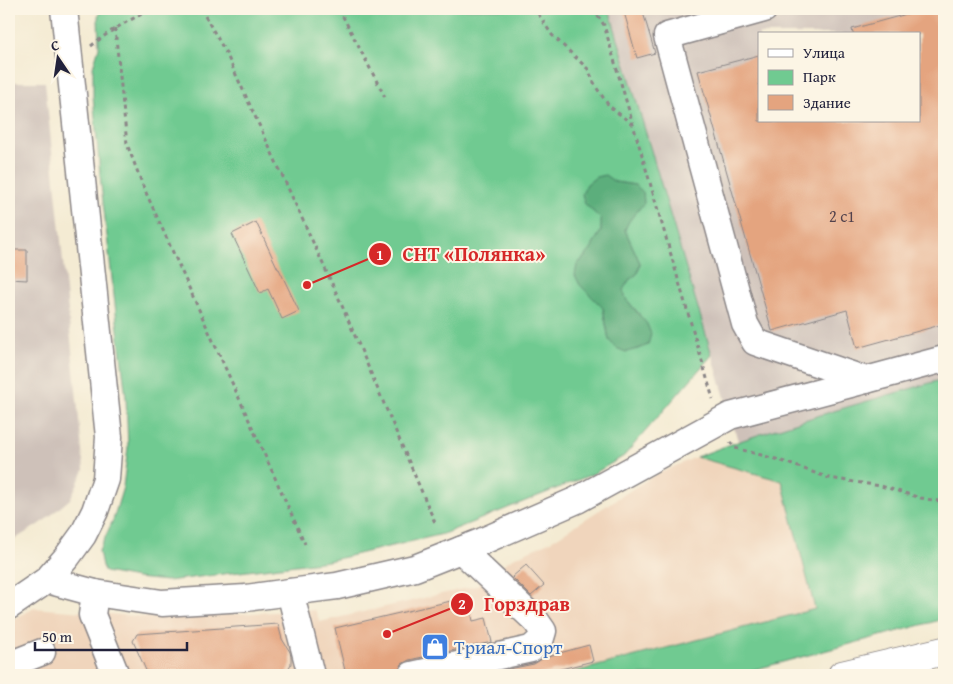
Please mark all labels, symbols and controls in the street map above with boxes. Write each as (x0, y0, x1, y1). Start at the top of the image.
north arrow (32, 32, 82, 82)
legend (758, 32, 920, 122)
text: С (49, 35, 61, 56)
text: Улица (803, 42, 846, 63)
text: Парк (803, 66, 836, 87)
text: Здание (803, 92, 851, 113)
house number: 2 c1 (829, 204, 855, 228)
callout: СНТ «Полянка» (367, 237, 555, 272)
text: СНТ «Полянка» (403, 239, 545, 268)
text: 1 (376, 244, 384, 265)
callout: Горздрав (449, 586, 580, 621)
text: Горздрав (484, 589, 570, 618)
text: 2 (458, 593, 466, 614)
scale bar (35, 619, 188, 651)
text: 50 m (42, 626, 73, 647)
shop icon: Триал-Спорт (420, 632, 450, 662)
place label: Триал-Спорт (454, 633, 563, 661)

